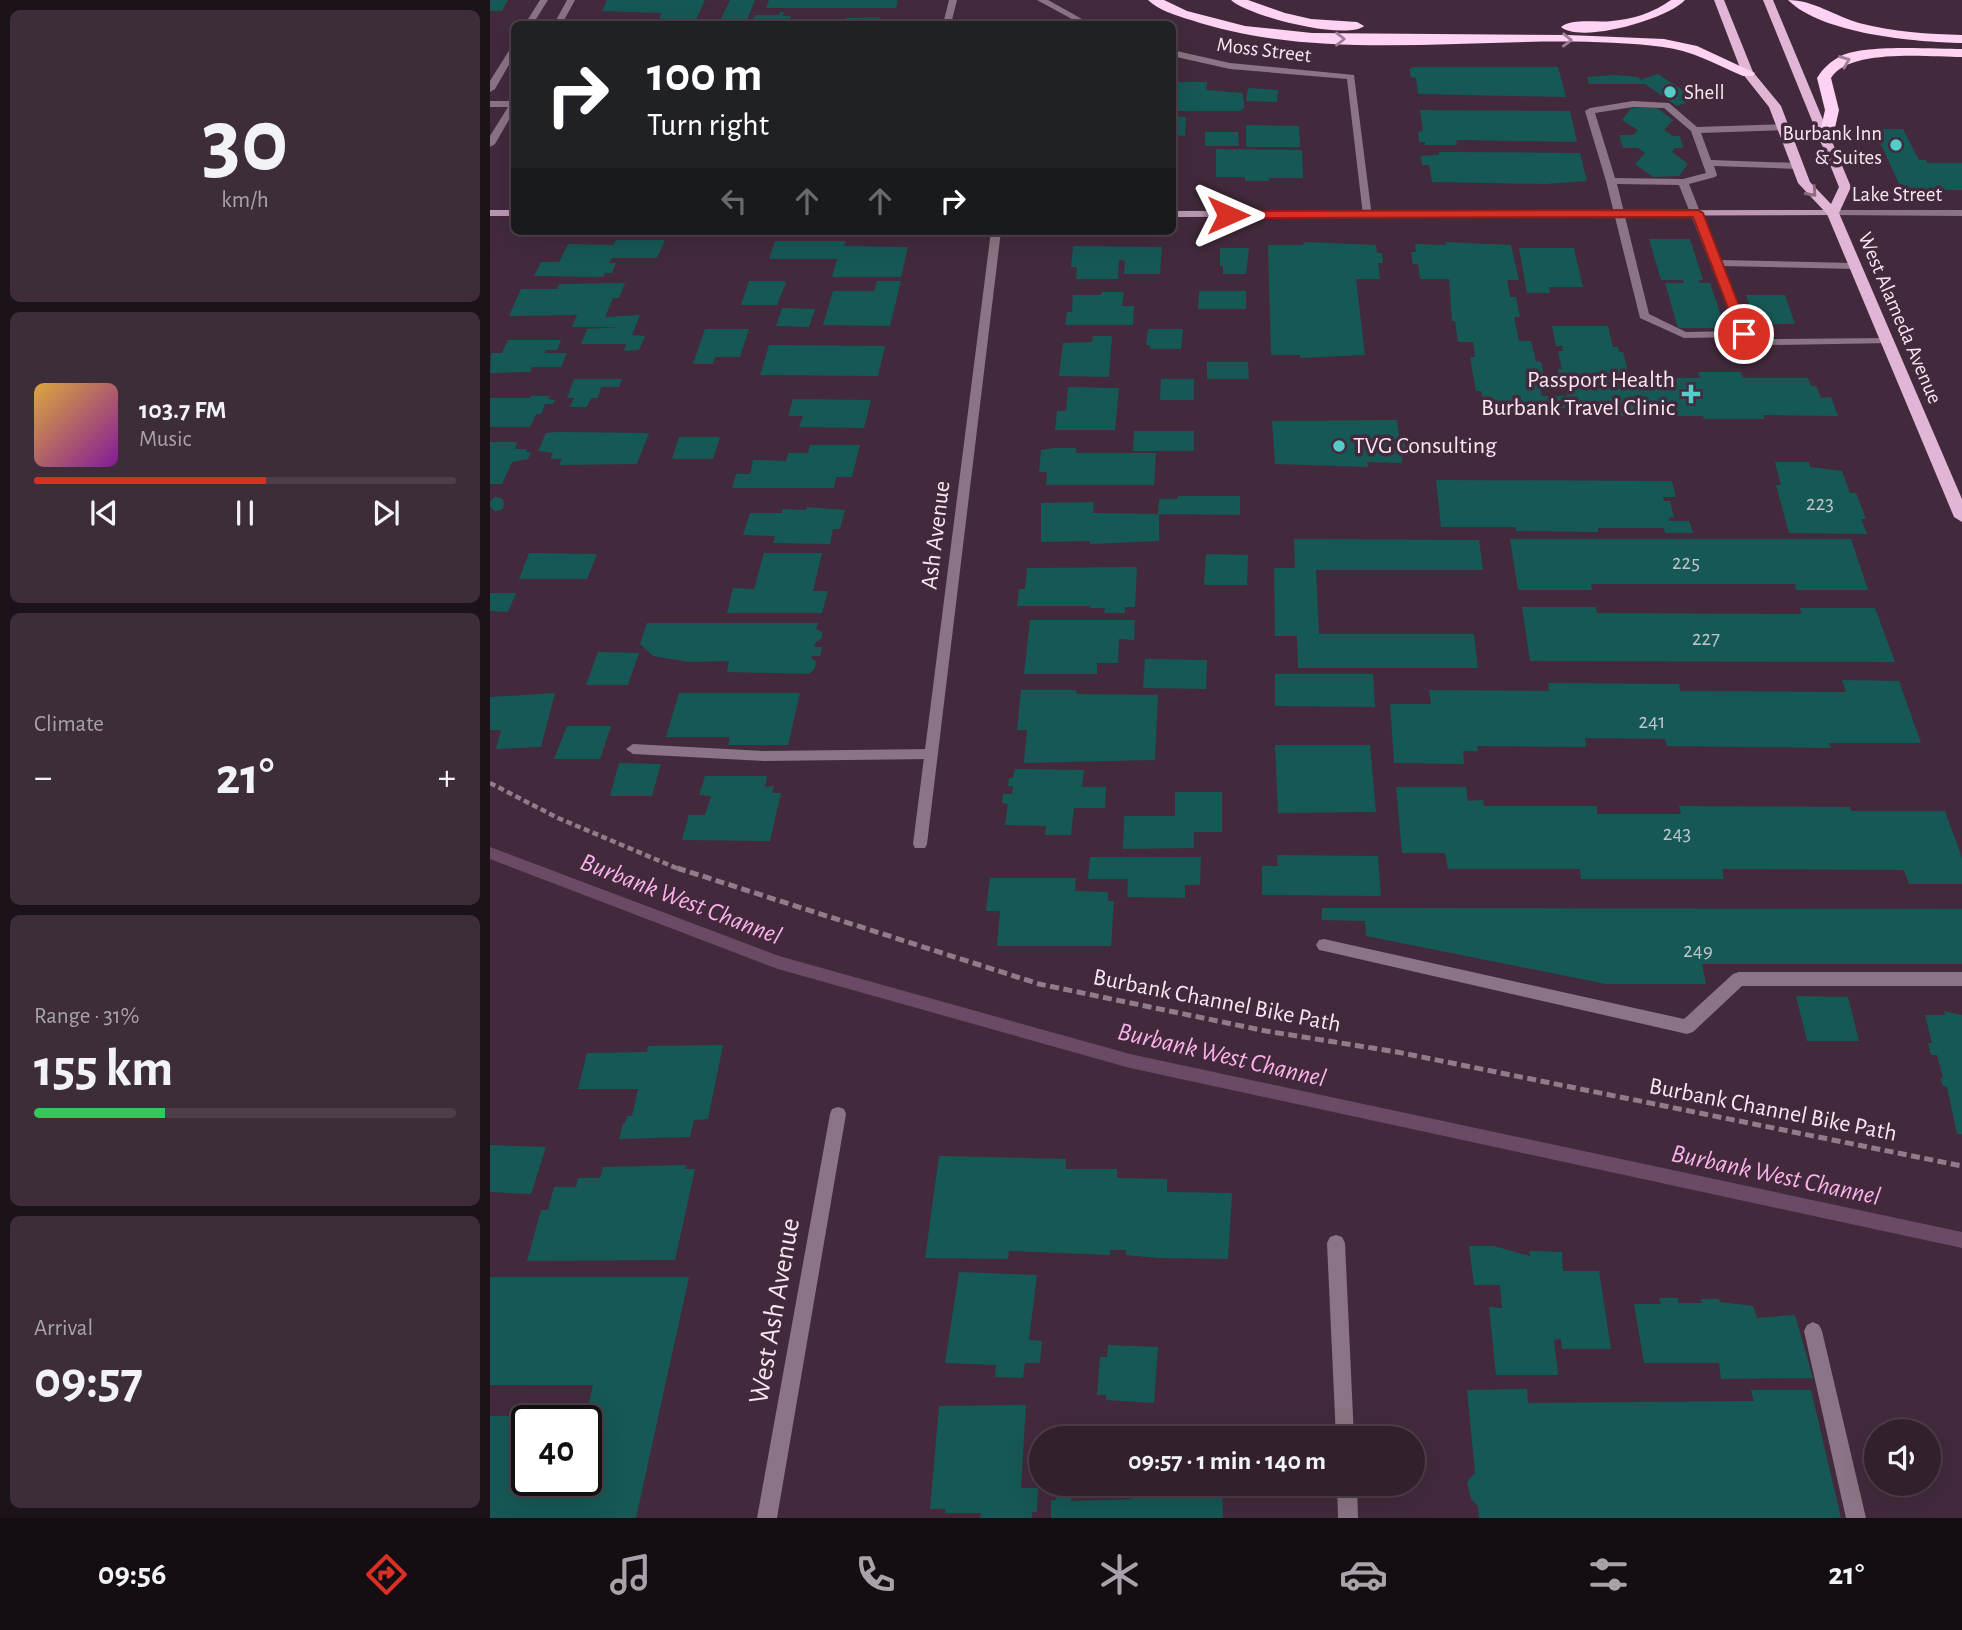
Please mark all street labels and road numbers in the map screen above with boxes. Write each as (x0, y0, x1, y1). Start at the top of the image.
street label: Moss Street (1216, 34, 1313, 66)
street label: Lake Street (1852, 184, 1942, 205)
street label: West Alameda Avenue (1854, 229, 1946, 407)
street label: Ash Avenue (917, 479, 955, 591)
street label: Burbank Channel Bike Path (1091, 965, 1343, 1037)
street label: Burbank Channel Bike Path (1647, 1074, 1899, 1146)
street label: West Ash Avenue (745, 1216, 805, 1406)

